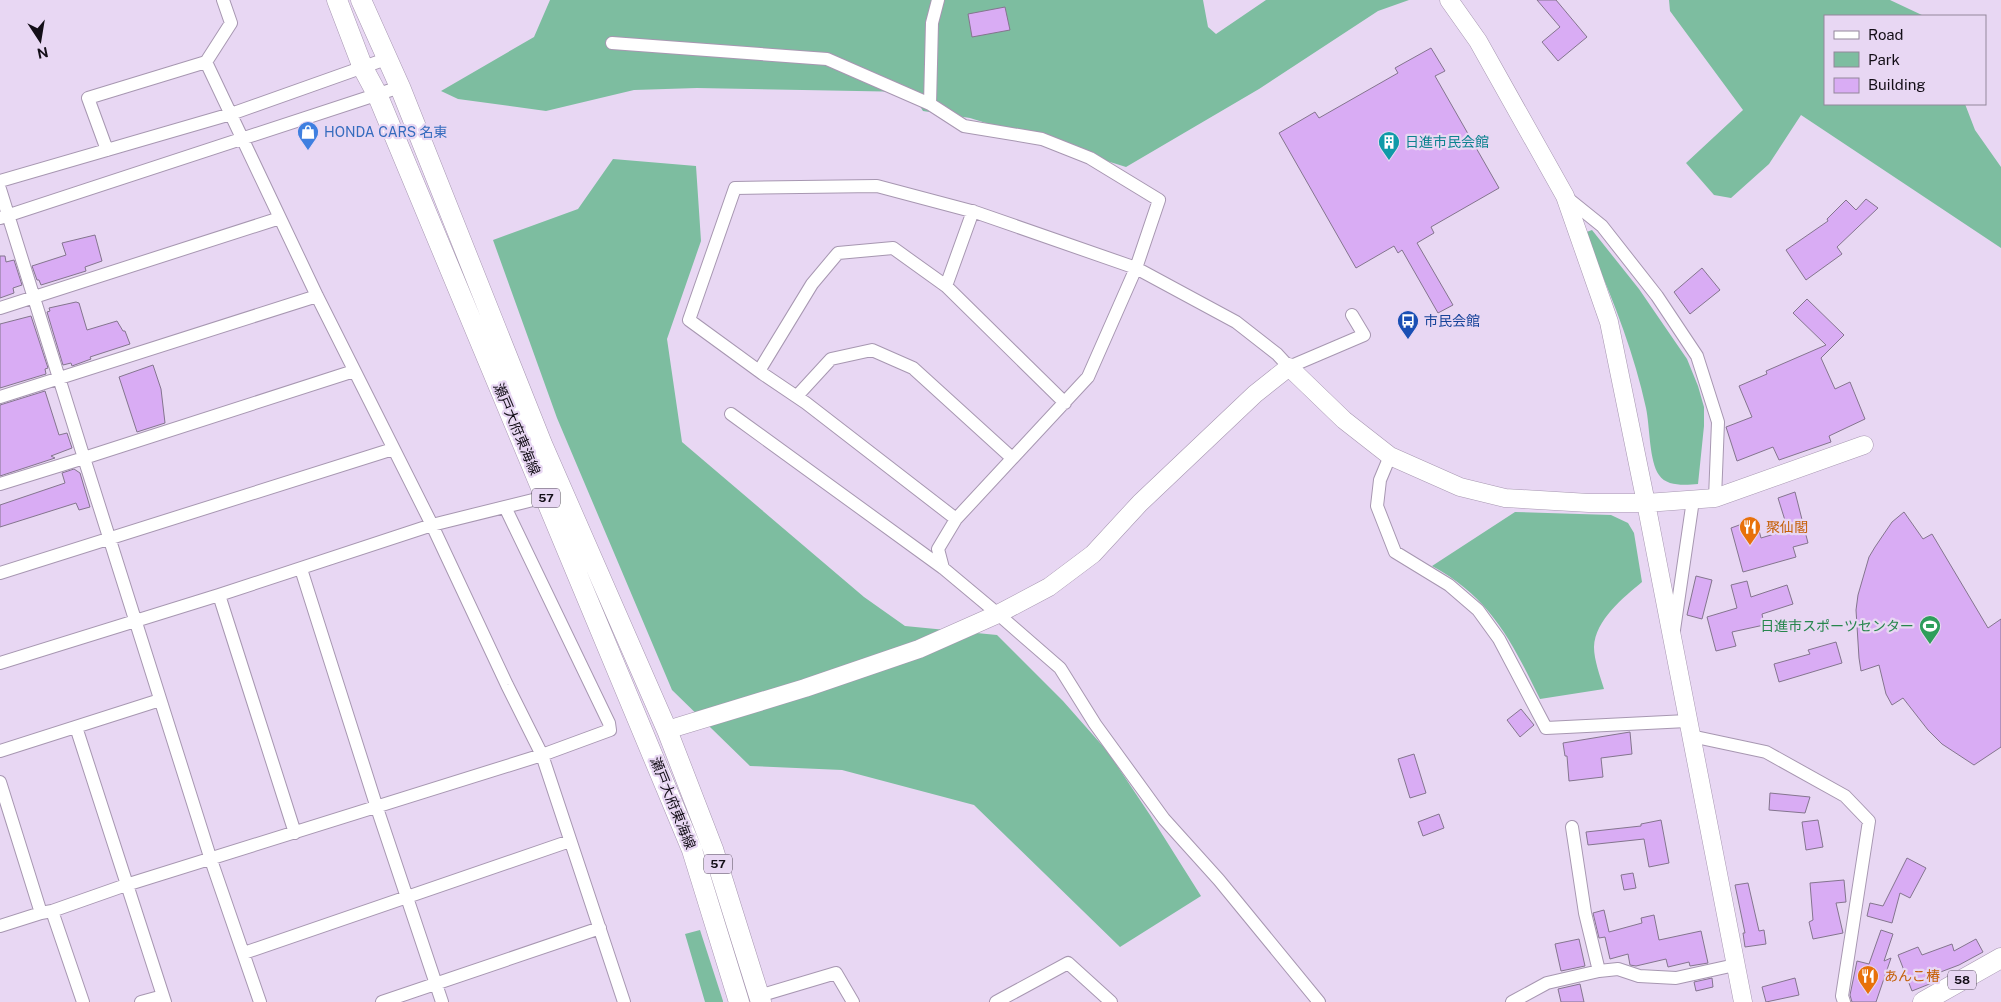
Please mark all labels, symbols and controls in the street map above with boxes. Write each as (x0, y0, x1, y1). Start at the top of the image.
north arrow (15, 15, 65, 65)
legend (1824, 15, 1986, 105)
text: Road (1868, 26, 1904, 43)
text: N (36, 44, 50, 62)
text: Park (1868, 51, 1900, 68)
text: Building (1868, 76, 1926, 93)
shop icon: HONDA CARS 名東 (296, 120, 320, 151)
place label: HONDA CARS 名東 (324, 124, 448, 140)
building icon: 日進市民会館 (1377, 130, 1401, 161)
place label: 日進市民会館 (1405, 134, 1489, 150)
bus stop icon: 市民会館 (1396, 309, 1420, 340)
place label: 市民会館 (1424, 313, 1480, 329)
street label: 瀬戸大府東海線 (490, 381, 544, 477)
road number: 57 (532, 488, 560, 508)
restaurant icon: 聚仙閣 (1738, 515, 1762, 546)
place label: 聚仙閣 (1766, 519, 1808, 535)
sports icon: 日進市スポーツセンター (1918, 614, 1942, 645)
place label: 日進市スポーツセンター (1760, 618, 1914, 634)
street label: 瀬戸大府東海線 (647, 755, 699, 851)
road number: 57 (704, 854, 732, 874)
restaurant icon: あんこ椿 (1856, 964, 1880, 995)
place label: あんこ椿 (1884, 968, 1940, 984)
road number: 58 (1948, 970, 1976, 990)

